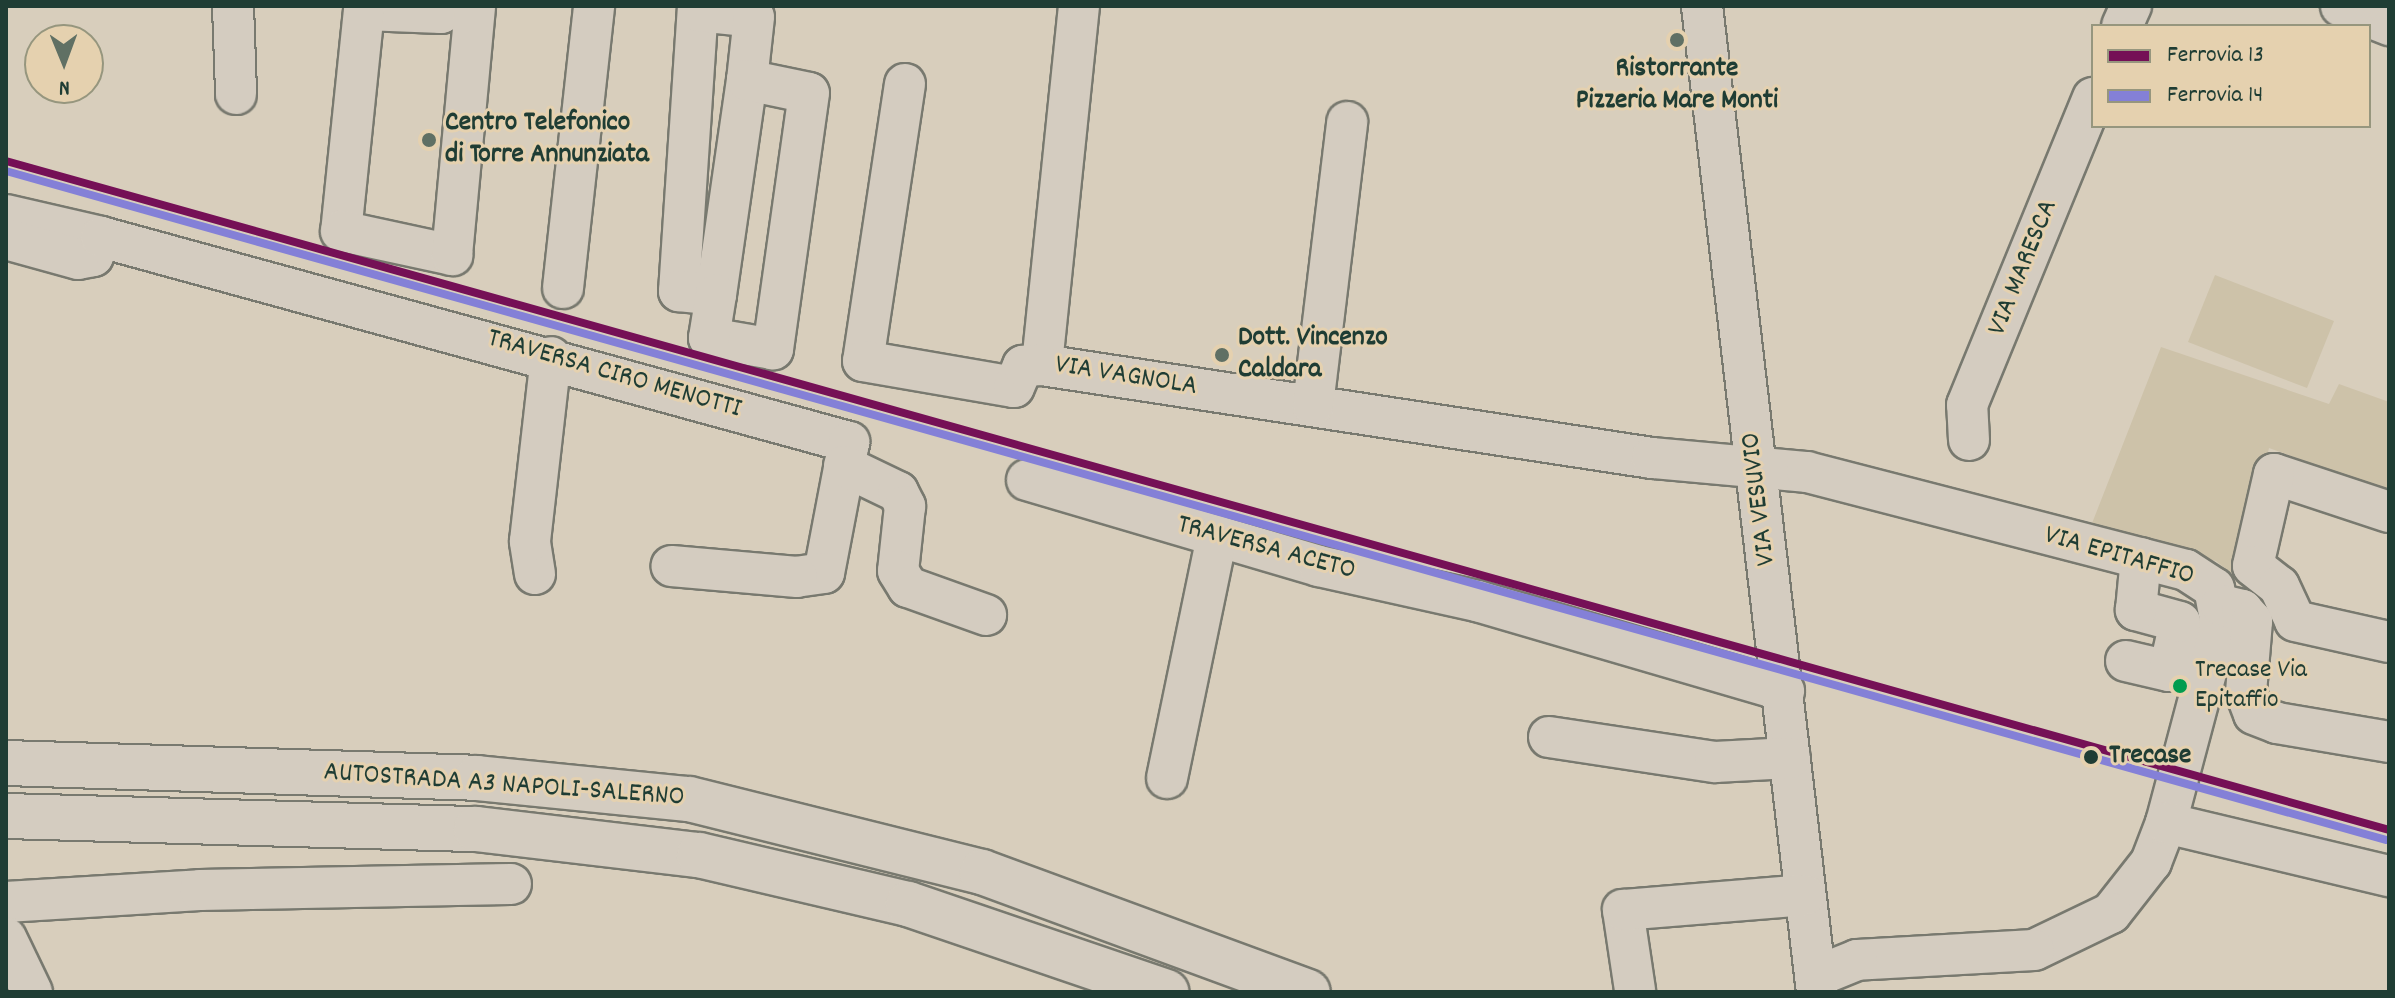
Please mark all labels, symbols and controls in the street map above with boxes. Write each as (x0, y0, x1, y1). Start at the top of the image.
north arrow (24, 24, 104, 104)
legend (2091, 24, 2371, 128)
marker: Ristorrante Pizzeria Mare Monti (1668, 31, 1686, 49)
text: Ferrovia 13 (2167, 39, 2264, 73)
place label: Ristorrante Pizzeria Mare Monti (1576, 53, 1778, 119)
text: N (59, 71, 70, 102)
text: Ferrovia 14 (2167, 79, 2263, 113)
place label: Centro Telefonico di Torre Annunziata (445, 107, 649, 173)
marker: Centro Telefonico di Torre Annunziata (420, 131, 438, 149)
street label: VIA MARESCA (1982, 195, 2066, 341)
place label: Dott. Vincenzo Caldara (1238, 322, 1388, 388)
street label: TRAVERSA CIRO MENOTTI (483, 323, 745, 427)
marker: Dott. Vincenzo Caldara (1213, 346, 1231, 364)
street label: VIA VAGNOLA (1053, 349, 1199, 405)
street label: VIA VESUVIO (1735, 430, 1785, 568)
street label: TRAVERSA ACETO (1173, 509, 1359, 589)
street label: VIA EPITAFFIO (2040, 520, 2198, 594)
place label: Trecase Via Epitaffio (2195, 655, 2307, 716)
marker: Trecase Via Epitaffio (2172, 678, 2188, 694)
place label: Trecase (2109, 740, 2191, 774)
marker: Trecase (2080, 746, 2102, 768)
street label: AUTOSTRADA A3 NAPOLI-SALERNO (322, 757, 686, 815)

